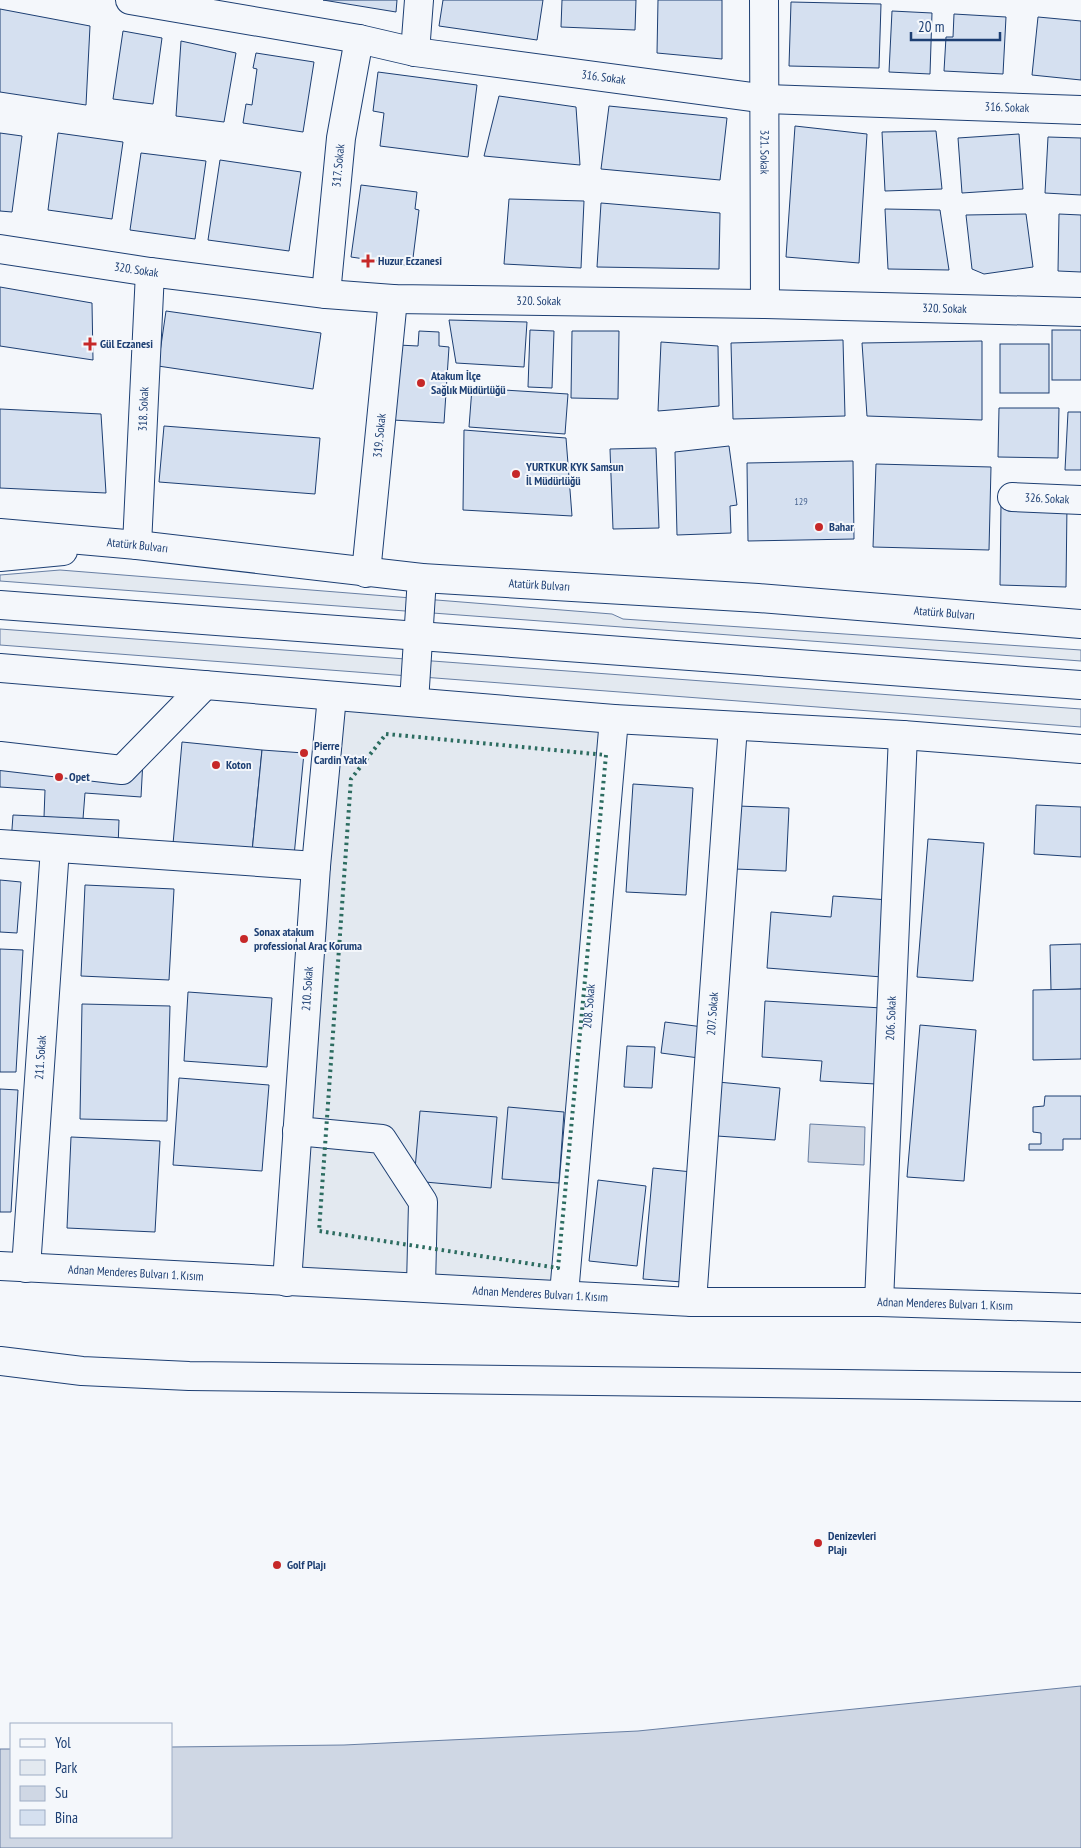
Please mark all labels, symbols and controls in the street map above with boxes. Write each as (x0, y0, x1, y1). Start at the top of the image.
scale bar (911, 10, 1000, 42)
text: 20 m (918, 17, 944, 36)
street label: 316. Sokak (581, 66, 627, 87)
street label: 316. Sokak (984, 99, 1030, 115)
street label: 321. Sokak (757, 130, 773, 175)
street label: 317. Sokak (328, 143, 347, 188)
place label: Huzur Eczanesi (378, 253, 442, 268)
marker: Huzur Eczanesi (362, 255, 374, 267)
street label: 320. Sokak (113, 259, 160, 280)
street label: 320. Sokak (516, 293, 561, 308)
street label: 320. Sokak (922, 300, 967, 316)
place label: Gül Eczanesi (100, 336, 153, 351)
marker: Gül Eczanesi (84, 338, 96, 350)
place label: Atakum İlçe Sağlık Müdürlüğü (430, 368, 506, 397)
marker: Atakum İlçe Sağlık Müdürlüğü (415, 377, 427, 389)
street label: 318. Sokak (134, 386, 152, 432)
street label: 319. Sokak (369, 412, 389, 459)
place label: YURTKUR KYK Samsun İl Müdürlüğü (525, 459, 624, 488)
marker: YURTKUR KYK Samsun İl Müdürlüğü (510, 468, 522, 480)
street label: 326. Sokak (1024, 490, 1070, 506)
house number: 129 (794, 495, 808, 508)
place label: Bahar (829, 519, 854, 534)
marker: Bahar (813, 521, 825, 533)
street label: Atatürk Bulvarı (106, 534, 169, 556)
street label: Atatürk Bulvarı (508, 575, 571, 594)
street label: Atatürk Bulvarı (913, 603, 976, 622)
place label: Pierre Cardin Yatak (314, 738, 367, 767)
marker: Pierre Cardin Yatak (298, 747, 310, 759)
place label: Koton (226, 757, 251, 772)
marker: Koton (210, 759, 222, 771)
place label: Opet (69, 769, 90, 784)
marker: Opet (53, 771, 65, 783)
place label: Sonax atakum professional Araç Koruma (254, 924, 362, 953)
marker: Sonax atakum professional Araç Koruma (238, 933, 250, 945)
street label: 210. Sokak (298, 966, 316, 1011)
street label: 208. Sokak (579, 983, 598, 1029)
street label: 207. Sokak (703, 991, 721, 1036)
street label: 206. Sokak (882, 995, 899, 1041)
street label: 211. Sokak (31, 1034, 49, 1080)
street label: Adnan Menderes Bulvarı 1. Kısım (68, 1262, 204, 1284)
street label: Adnan Menderes Bulvarı 1. Kısım (472, 1283, 609, 1305)
street label: Adnan Menderes Bulvarı 1. Kısım (877, 1294, 1013, 1313)
place label: Denizevleri Plajı (828, 1528, 877, 1557)
marker: Denizevleri Plajı (812, 1537, 824, 1549)
place label: Golf Plajı (287, 1557, 326, 1572)
marker: Golf Plajı (271, 1559, 283, 1571)
legend (10, 1723, 172, 1838)
text: Yol (55, 1733, 71, 1752)
text: Park (55, 1758, 77, 1777)
text: Su (55, 1783, 68, 1802)
text: Bina (55, 1808, 78, 1827)

